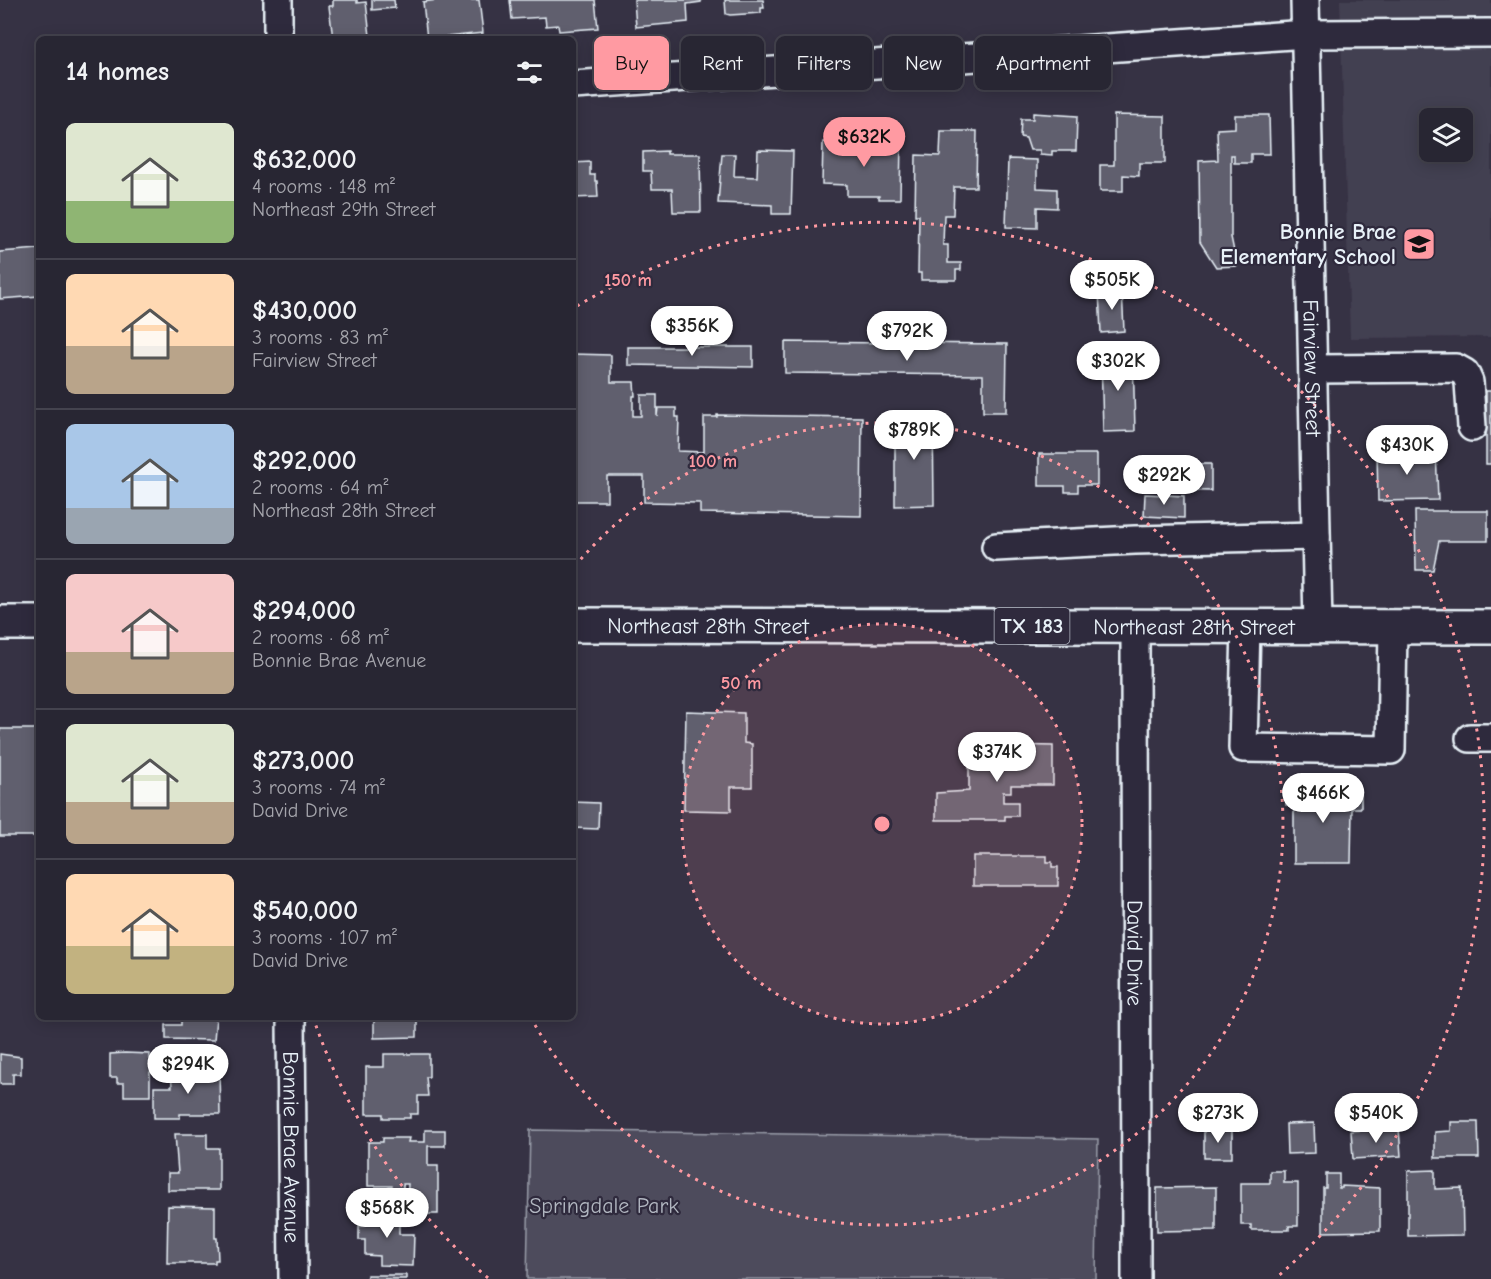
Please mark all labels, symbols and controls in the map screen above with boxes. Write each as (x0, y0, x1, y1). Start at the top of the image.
chip: Buy (594, 36, 669, 90)
chip: Rent (681, 36, 764, 90)
chip: Filters (776, 36, 872, 90)
chip: New (884, 36, 963, 90)
chip: Apartment (975, 36, 1111, 90)
icon: filters (513, 56, 546, 89)
text: 14 homes (66, 57, 169, 87)
map controls (1419, 108, 1473, 162)
button: layers (1419, 108, 1473, 162)
pin: $632K (822, 117, 906, 168)
text: $632K (837, 125, 891, 148)
text: $632,000 (252, 145, 357, 175)
icon: home (114, 147, 186, 219)
text: 4 rooms · 148 m² (252, 175, 395, 198)
text: Northeast 29th Street (252, 198, 435, 221)
place label: Bonnie Brae Elementary School (1220, 219, 1396, 270)
school or university icon: Bonnie Brae Elementary School (1401, 226, 1437, 262)
pin: $505K (1070, 260, 1154, 311)
text: $505K (1084, 268, 1140, 291)
text: 150 m (604, 270, 652, 291)
text: $430,000 (252, 296, 357, 326)
icon: home (114, 298, 186, 370)
street label: Fairview Street (1297, 299, 1326, 438)
pin: $356K (650, 306, 734, 357)
pin: $792K (865, 311, 949, 362)
text: $356K (665, 314, 719, 337)
text: $792K (881, 319, 933, 342)
text: 3 rooms · 83 m² (252, 326, 388, 349)
pin: $302K (1076, 341, 1160, 392)
text: Fairview Street (252, 349, 377, 372)
text: $302K (1091, 349, 1145, 372)
pin: $789K (872, 410, 956, 461)
text: $789K (888, 418, 940, 441)
pin: $430K (1365, 425, 1449, 476)
text: $430K (1380, 433, 1434, 456)
text: $292,000 (252, 446, 357, 476)
icon: home (114, 448, 186, 520)
text: 100 m (689, 451, 737, 472)
pin: $292K (1122, 455, 1206, 506)
text: $292K (1137, 463, 1191, 486)
text: 2 rooms · 64 m² (252, 476, 388, 499)
text: Northeast 28th Street (252, 499, 435, 522)
text: $294,000 (252, 596, 356, 626)
icon: home (114, 598, 186, 670)
road number: TX 183 (994, 608, 1070, 644)
street label: Northeast 28th Street (607, 613, 810, 640)
street label: Northeast 28th Street (1093, 614, 1296, 641)
text: 2 rooms · 68 m² (252, 626, 389, 649)
text: Bonnie Brae Avenue (252, 649, 426, 672)
text: 50 m (721, 673, 761, 694)
pin: $374K (955, 732, 1039, 783)
text: $374K (972, 740, 1022, 763)
text: $273,000 (252, 746, 354, 776)
icon: home (114, 748, 186, 820)
pin: $466K (1281, 773, 1365, 824)
text: 3 rooms · 74 m² (252, 776, 385, 799)
text: $466K (1296, 781, 1350, 804)
text: David Drive (252, 799, 348, 822)
centre of rings (872, 814, 892, 834)
text: $540,000 (252, 896, 358, 926)
icon: home (114, 898, 186, 970)
street label: David Drive (1121, 900, 1148, 1006)
text: 3 rooms · 107 m² (252, 926, 397, 949)
text: David Drive (252, 949, 348, 972)
pin: $294K (146, 1044, 230, 1095)
street label: Bonnie Brae Avenue (277, 1051, 305, 1243)
text: $294K (161, 1052, 215, 1075)
pin: $273K (1176, 1093, 1260, 1144)
pin: $540K (1334, 1093, 1418, 1144)
text: $273K (1192, 1101, 1244, 1124)
text: $540K (1349, 1101, 1403, 1124)
pin: $568K (345, 1188, 429, 1239)
park label: Springdale Park (529, 1193, 679, 1219)
text: $568K (360, 1196, 414, 1219)

